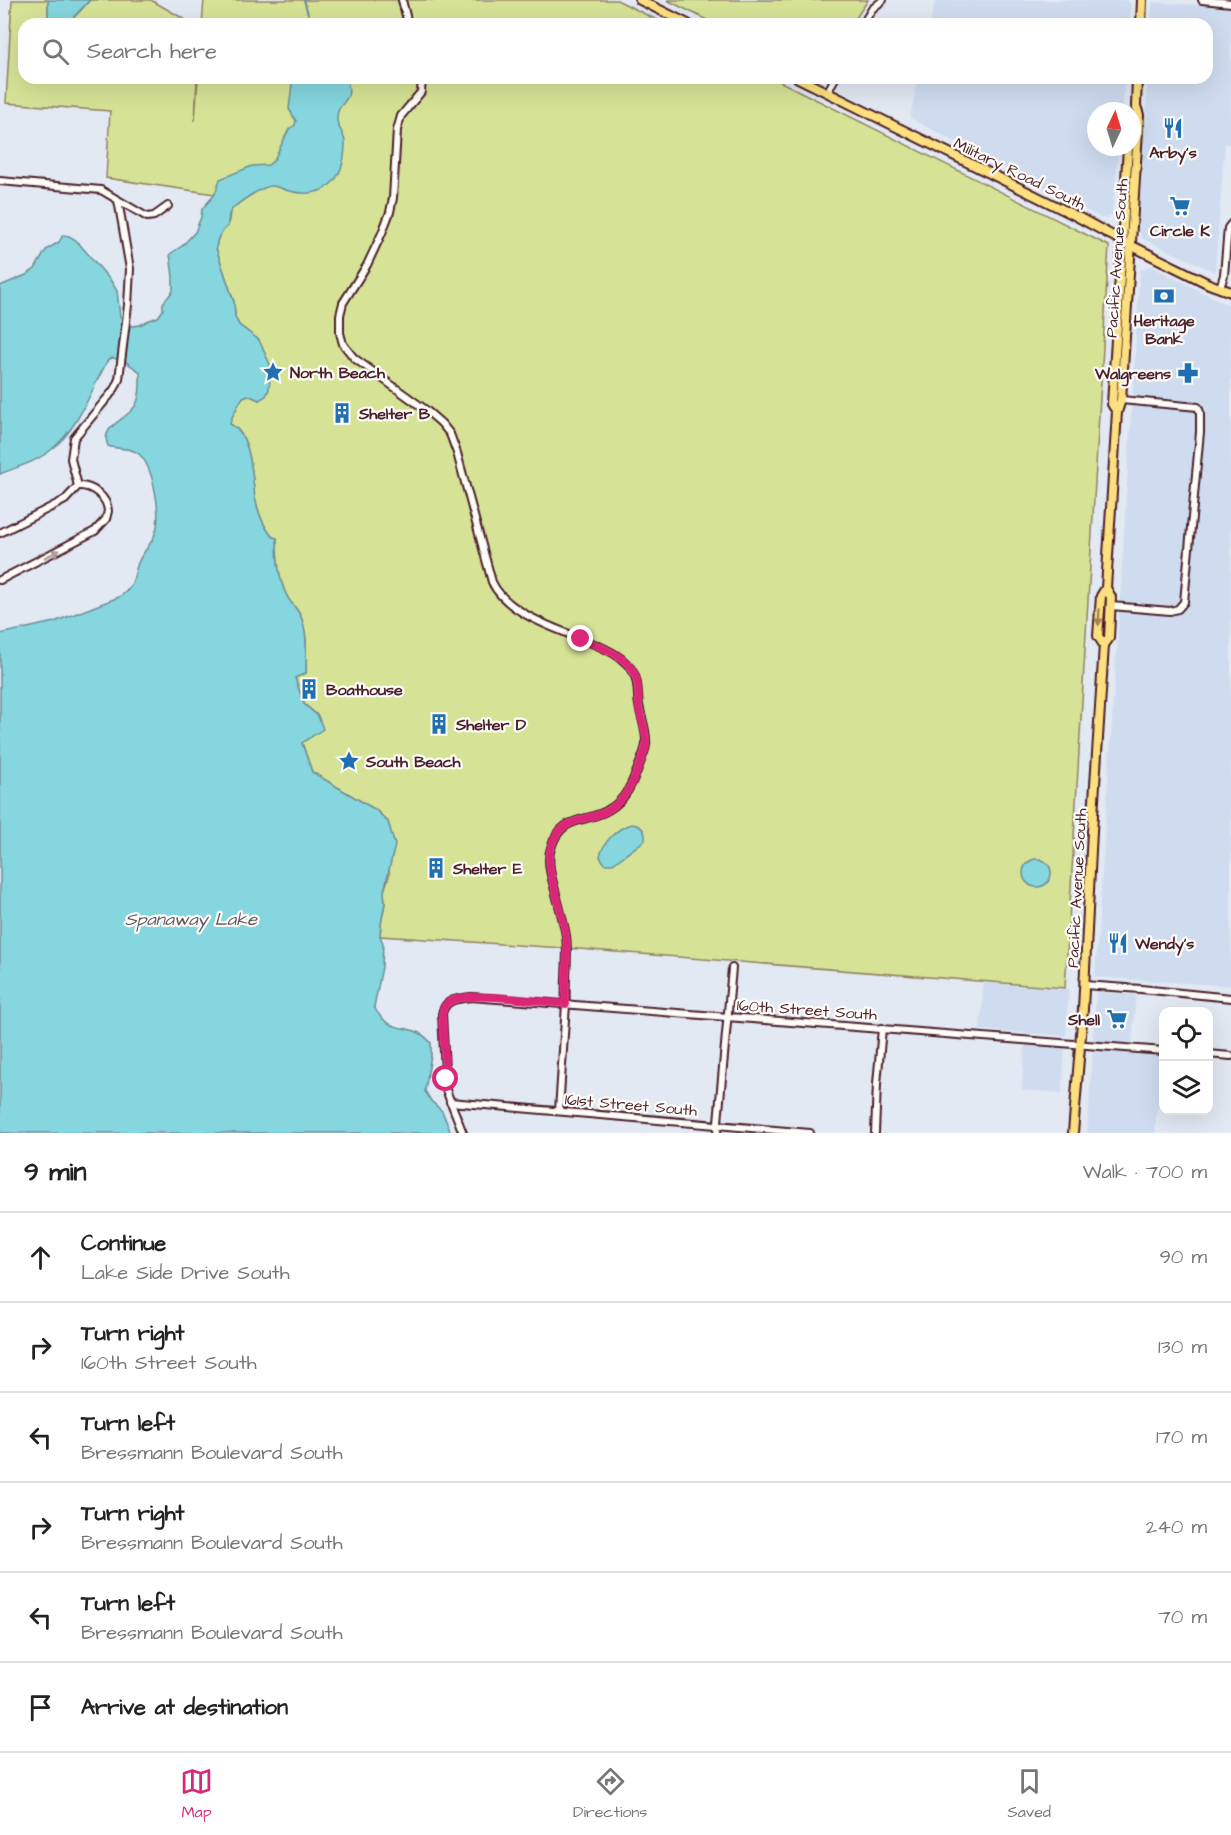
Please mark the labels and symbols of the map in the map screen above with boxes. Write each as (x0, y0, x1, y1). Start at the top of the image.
north arrow (1087, 102, 1141, 156)
restaurant icon: Arby's (1161, 116, 1185, 140)
street label: Military Road South (950, 132, 1089, 216)
place label: Arby's (1149, 142, 1197, 165)
street label: Pacific Avenue South (1100, 178, 1134, 338)
supermarket icon: Circle K (1168, 194, 1192, 218)
place label: Circle K (1150, 220, 1210, 242)
bank icon: Heritage Bank (1152, 284, 1176, 308)
place label: Heritage Bank (1133, 310, 1195, 350)
place icon: North Beach (261, 360, 285, 384)
pharmacy icon: Walgreens (1176, 361, 1200, 385)
place label: North Beach (290, 362, 386, 384)
place label: Walgreens (1094, 363, 1171, 387)
building icon: Shelter B (330, 401, 354, 425)
place label: Shelter B (358, 403, 431, 425)
one-way arrow (44, 549, 61, 559)
one-way arrow (1095, 607, 1104, 626)
route end (567, 625, 593, 651)
building icon: Boathouse (297, 677, 321, 701)
place label: Boathouse (326, 679, 403, 701)
building icon: Shelter D (427, 712, 451, 736)
place label: Shelter D (455, 714, 527, 736)
place icon: South Beach (337, 749, 361, 773)
place label: South Beach (365, 751, 462, 773)
street label: Pacific Avenue South (1062, 808, 1092, 968)
building icon: Shelter E (424, 856, 448, 880)
place label: Shelter E (452, 858, 523, 880)
water label: Spanaway Lake (125, 907, 258, 933)
restaurant icon: Wendy's (1106, 931, 1130, 955)
place label: Wendy's (1134, 933, 1194, 956)
street label: 160th Street South (736, 994, 878, 1026)
supermarket icon: Shell (1105, 1007, 1129, 1031)
place label: Shell (1067, 1009, 1100, 1031)
route start (432, 1065, 458, 1091)
street label: 161st Street South (564, 1088, 698, 1122)

